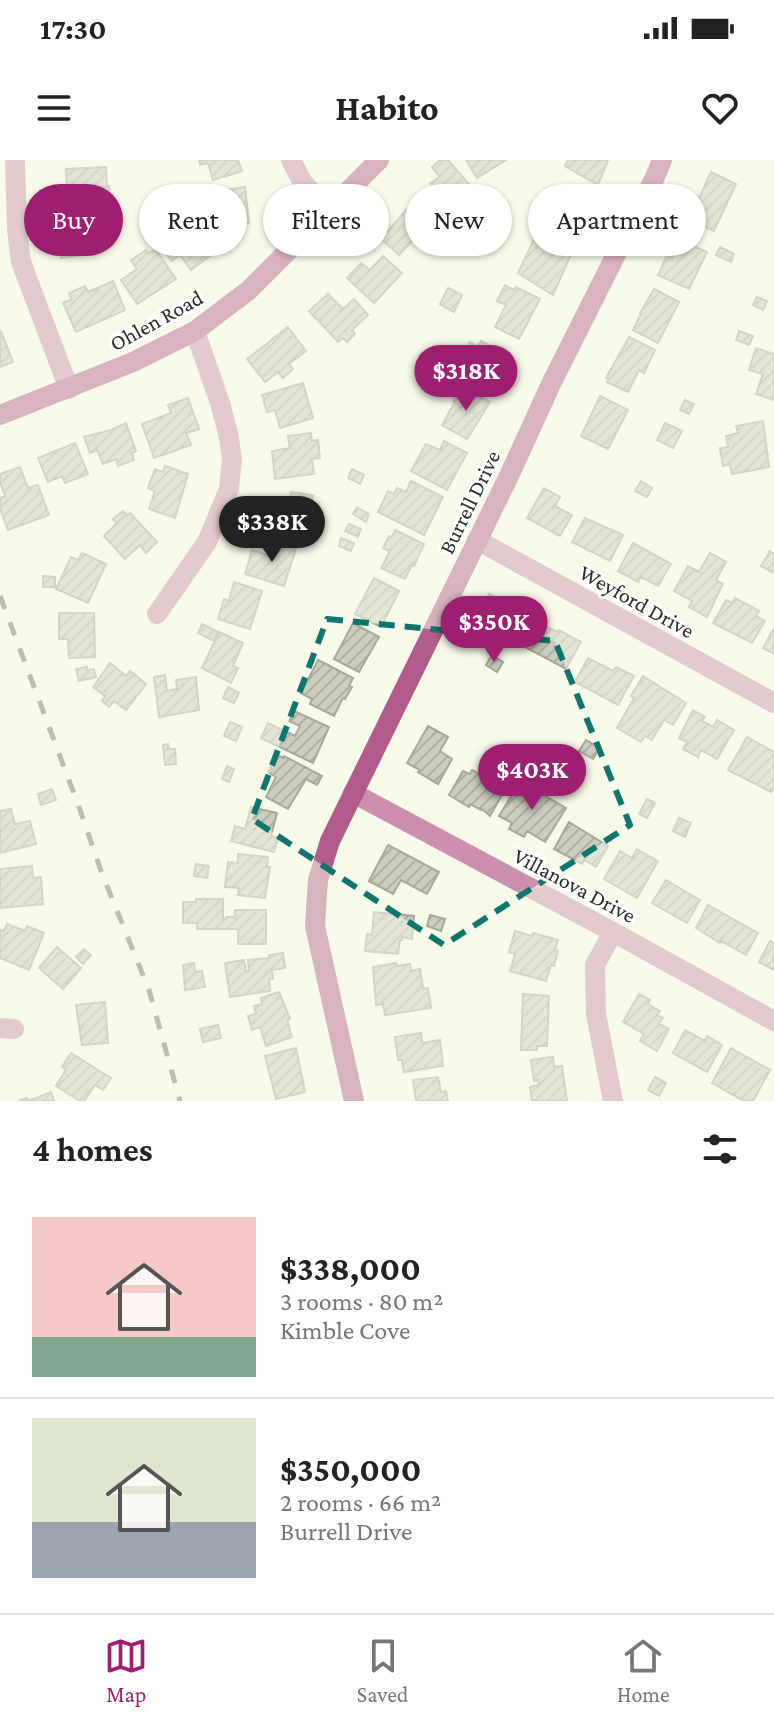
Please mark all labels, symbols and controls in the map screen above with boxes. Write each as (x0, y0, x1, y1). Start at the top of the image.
text: 17:30 (40, 12, 106, 45)
icon: menu (32, 86, 76, 130)
icon: heart (698, 86, 742, 130)
text: Habito (335, 88, 439, 128)
chip: Buy (24, 184, 123, 256)
chip: Rent (139, 184, 247, 256)
chip: Filters (263, 184, 389, 256)
chip: New (405, 184, 512, 256)
chip: Apartment (528, 184, 706, 256)
street label: Ohlen Road (105, 284, 208, 356)
pin: $318K (410, 345, 522, 413)
text: $318K (432, 356, 500, 385)
street label: Burrell Drive (434, 446, 505, 558)
pin: $338K (216, 496, 328, 564)
text: $338K (237, 507, 307, 536)
street label: Weyford Drive (575, 560, 699, 643)
pin: $350K (438, 596, 550, 664)
text: $350K (459, 607, 529, 636)
pin: $403K (476, 744, 588, 812)
text: $403K (496, 755, 568, 784)
street label: Villanova Drive (509, 843, 640, 928)
icon: filters (698, 1127, 742, 1171)
text: 4 homes (32, 1131, 153, 1168)
icon: home (96, 1249, 192, 1345)
text: $338,000 (280, 1250, 421, 1287)
text: 3 rooms · 80 m² (280, 1287, 443, 1316)
text: Kimble Cove (280, 1316, 410, 1345)
icon: home (96, 1450, 192, 1546)
text: $350,000 (280, 1451, 421, 1488)
text: 2 rooms · 66 m² (280, 1488, 441, 1517)
text: Burrell Drive (280, 1517, 412, 1546)
tab: Map (104, 1634, 148, 1707)
tab: Saved (357, 1634, 408, 1707)
tab: Home (617, 1634, 670, 1707)

